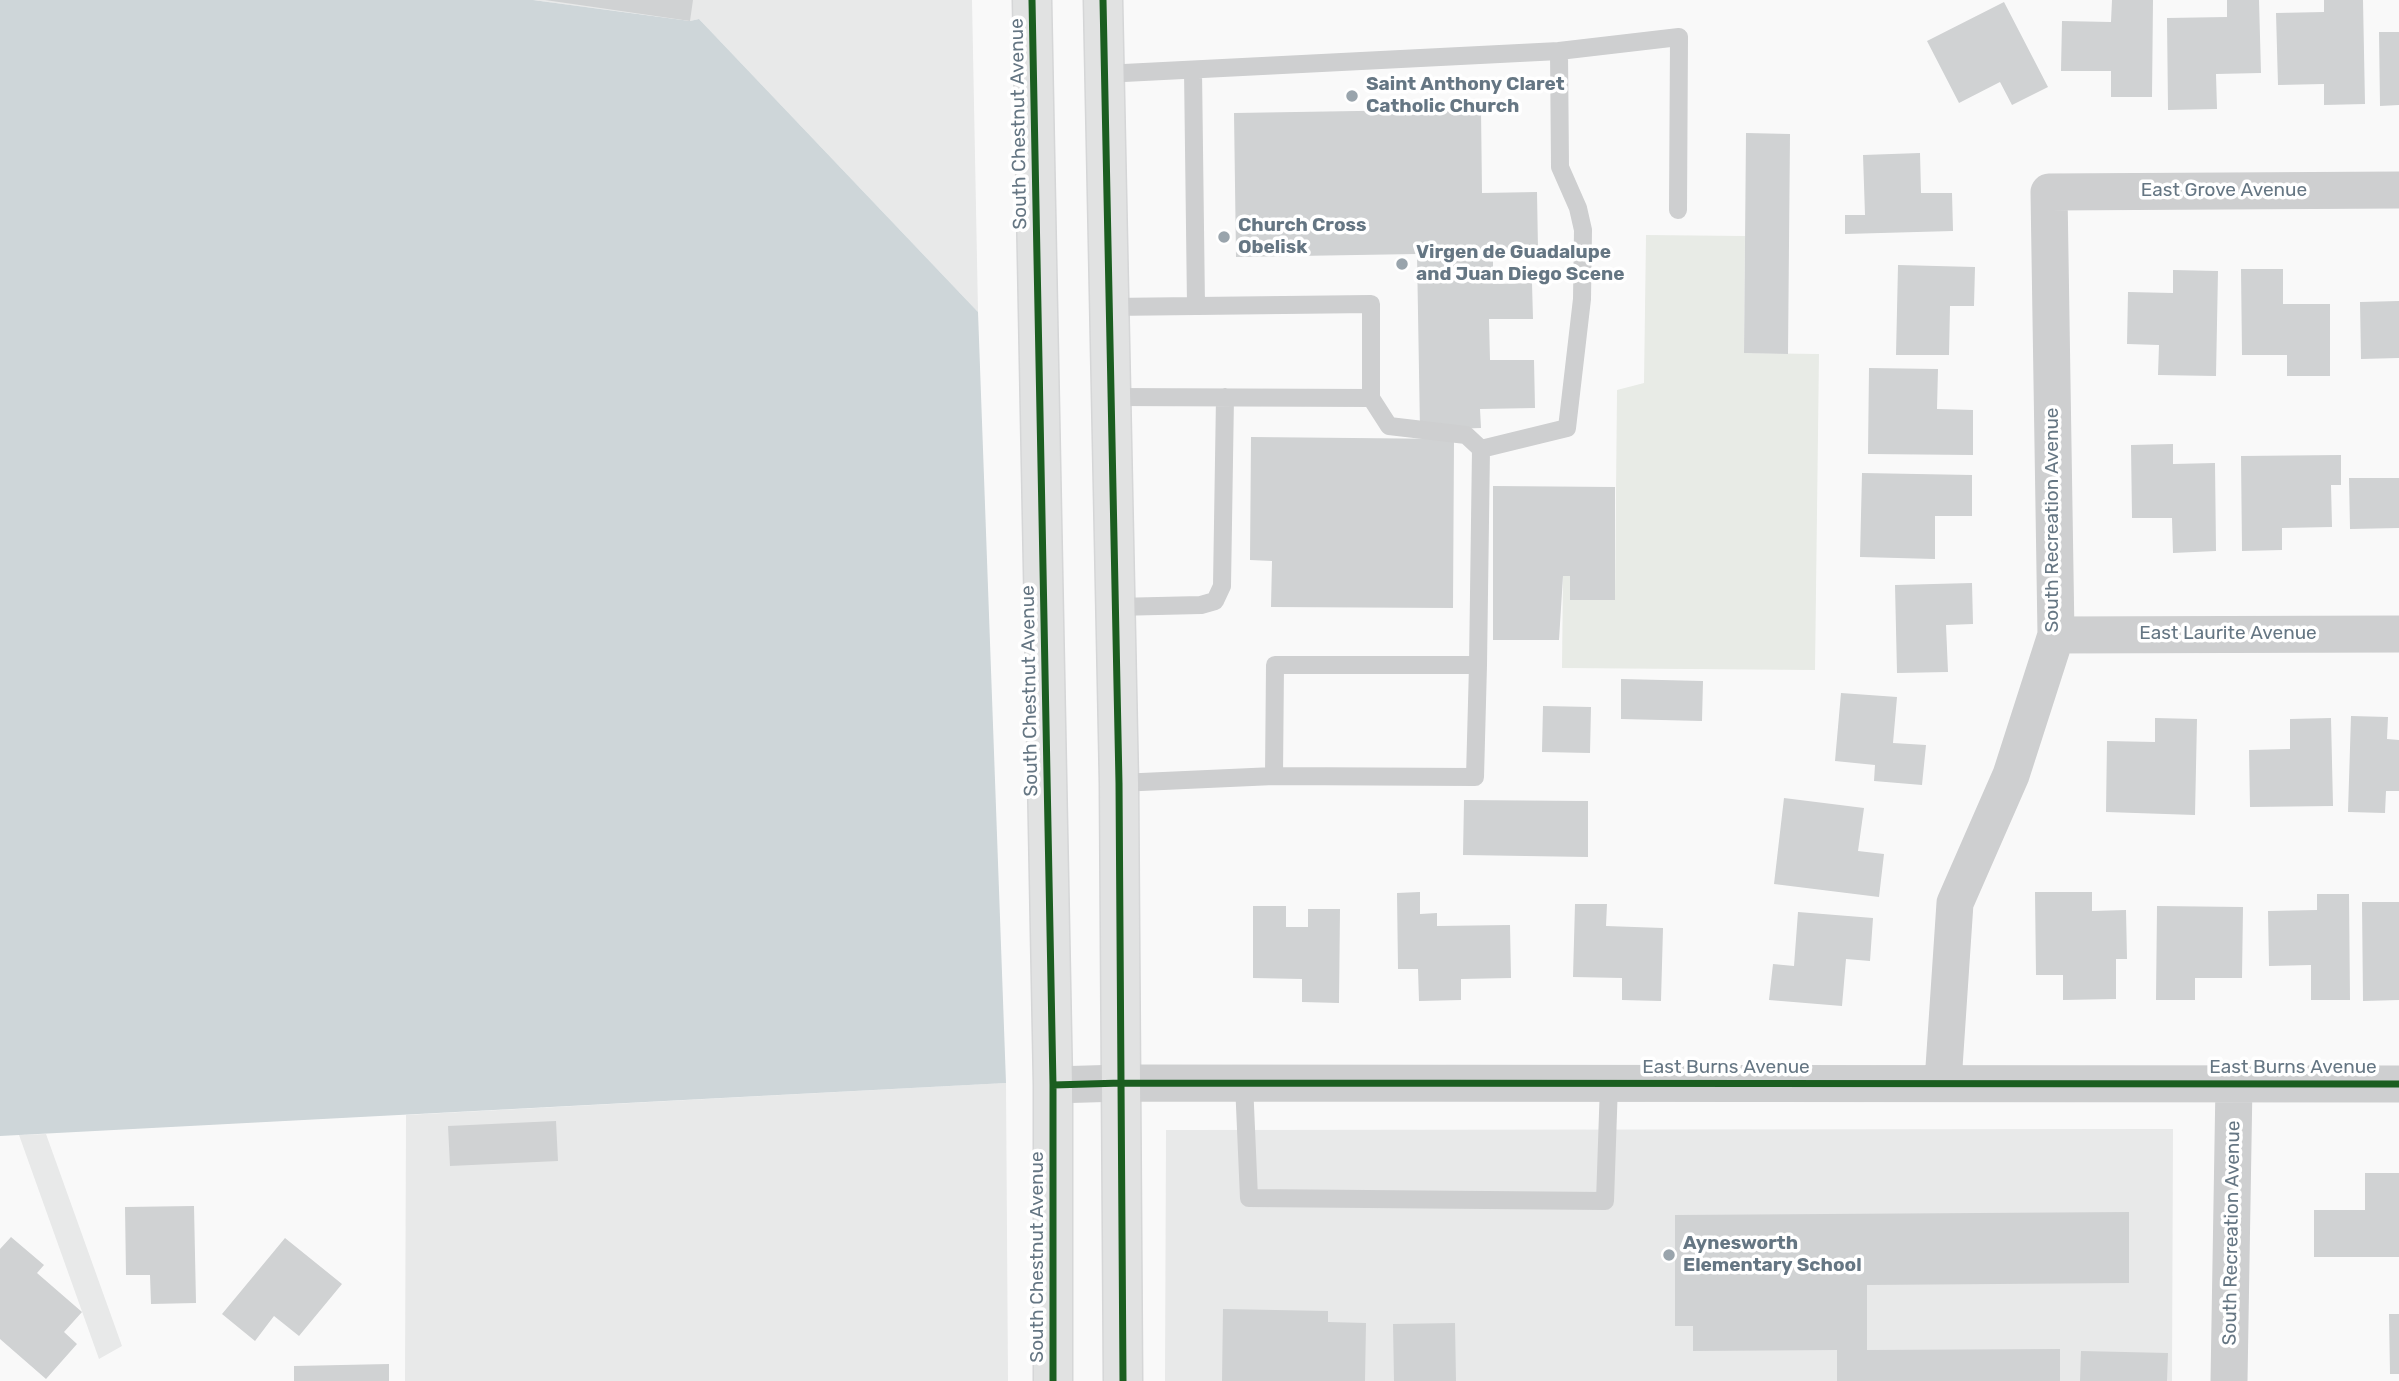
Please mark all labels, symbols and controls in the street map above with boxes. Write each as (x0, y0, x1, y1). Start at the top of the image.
street label: South Chestnut Avenue (1006, 18, 1032, 230)
place label: Saint Anthony Claret Catholic Church (1366, 74, 1565, 118)
marker: Saint Anthony Claret Catholic Church (1344, 88, 1360, 104)
street label: East Grove Avenue (2141, 180, 2307, 202)
place label: Church Cross Obelisk (1238, 215, 1367, 259)
marker: Church Cross Obelisk (1216, 229, 1232, 245)
place label: Virgen de Guadalupe and Juan Diego Scene (1416, 242, 1624, 286)
marker: Virgen de Guadalupe and Juan Diego Scene (1394, 256, 1410, 272)
street label: South Recreation Avenue (2042, 408, 2064, 632)
street label: South Chestnut Avenue (1017, 585, 1043, 797)
street label: East Laurite Avenue (2139, 623, 2317, 645)
street label: East Burns Avenue (1642, 1057, 1810, 1079)
street label: East Burns Avenue (2209, 1057, 2377, 1079)
street label: South Recreation Avenue (2219, 1120, 2245, 1346)
street label: South Chestnut Avenue (1027, 1151, 1049, 1363)
place label: Aynesworth Elementary School (1683, 1233, 1862, 1277)
marker: Aynesworth Elementary School (1661, 1247, 1677, 1263)

